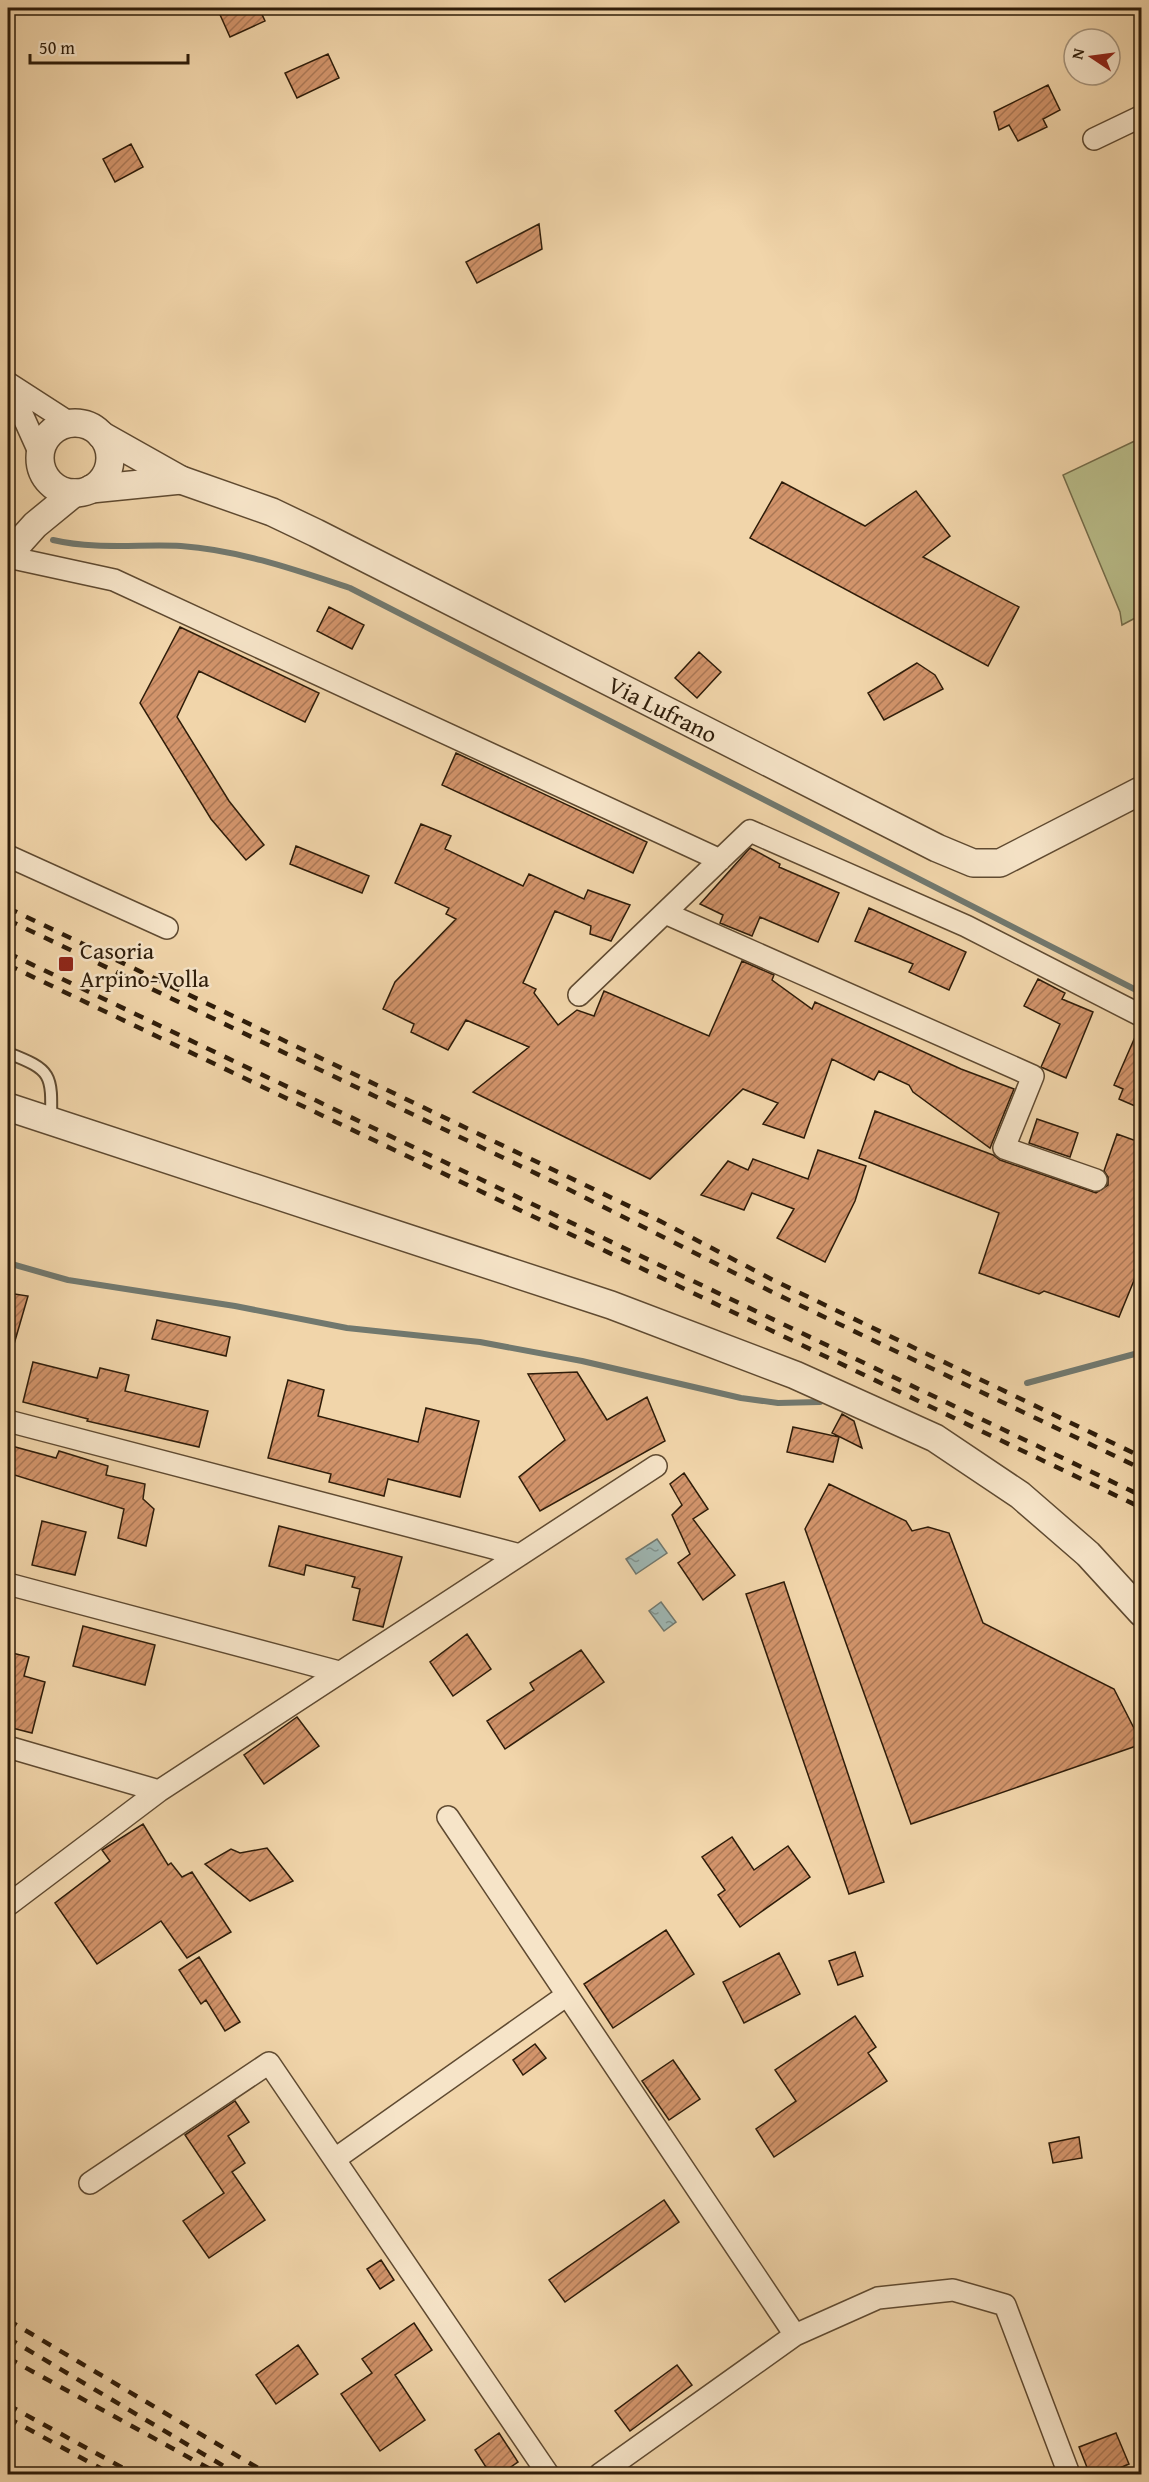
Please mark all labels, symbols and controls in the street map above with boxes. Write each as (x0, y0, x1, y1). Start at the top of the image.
scale bar (30, 27, 188, 65)
north arrow (1062, 27, 1122, 87)
text: 50 m (39, 34, 75, 61)
text: N (1064, 45, 1090, 62)
street label: Via Lufrano (602, 667, 724, 751)
place label: Casoria Arpino-Volla (80, 933, 210, 996)
marker: Casoria Arpino-Volla (57, 955, 75, 973)

